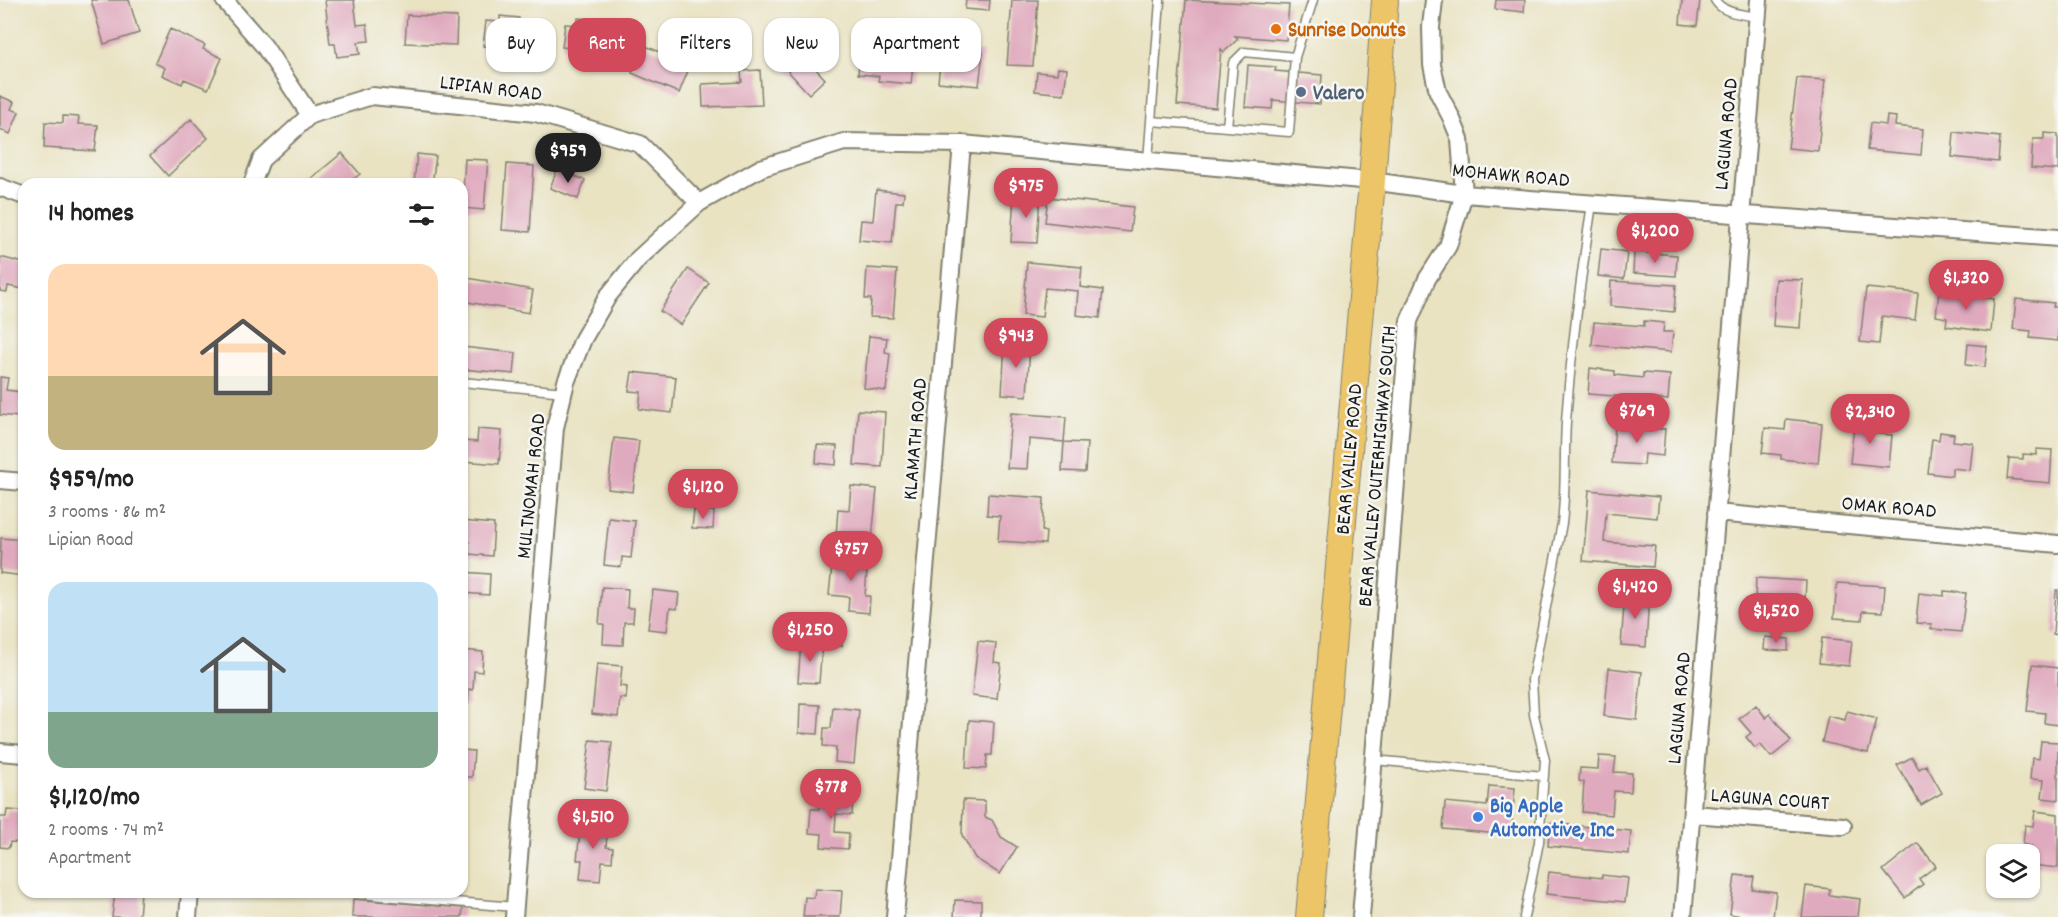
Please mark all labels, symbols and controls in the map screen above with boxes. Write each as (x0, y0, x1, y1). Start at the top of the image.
place label: Sunrise Donuts (1288, 17, 1406, 47)
chip: Buy (486, 18, 556, 72)
chip: Rent (568, 18, 646, 72)
chip: Filters (658, 18, 752, 72)
chip: New (764, 18, 839, 72)
chip: Apartment (851, 18, 981, 72)
marker: Sunrise Donuts (1269, 22, 1283, 36)
street label: LIPIAN ROAD (438, 69, 543, 111)
street label: LAGUNA ROAD (1708, 77, 1748, 191)
place label: Valero (1313, 80, 1364, 110)
marker: Valero (1294, 85, 1308, 99)
pin: $959 (532, 133, 604, 184)
text: $959 (549, 138, 587, 166)
street label: MOHAWK ROAD (1451, 157, 1571, 197)
pin: $975 (990, 168, 1062, 219)
text: $975 (1008, 173, 1044, 201)
text: 14 homes (48, 196, 134, 233)
icon: filters (405, 198, 438, 231)
pin: $1,200 (1606, 213, 1704, 264)
text: $1,200 (1631, 218, 1679, 246)
pin: $1,320 (1917, 260, 2015, 311)
text: $1,320 (1943, 265, 1989, 293)
icon: home (189, 303, 297, 411)
pin: $943 (980, 318, 1052, 369)
text: $943 (998, 323, 1034, 351)
street label: BEAR VALLEY OUTERHIGHWAY SOUTH (1352, 324, 1406, 608)
street label: KLAMATH ROAD (897, 377, 937, 501)
street label: BEAR VALLEY ROAD (1329, 382, 1373, 536)
pin: $769 (1601, 393, 1673, 444)
pin: $2,340 (1821, 394, 1919, 445)
text: $769 (1619, 398, 1655, 426)
text: $2,340 (1845, 399, 1895, 427)
street label: MULTNOMAH ROAD (510, 412, 556, 560)
text: $959/mo (48, 462, 134, 499)
pin: $1,120 (654, 469, 752, 520)
text: $1,120 (682, 474, 724, 502)
street label: OMAK ROAD (1840, 490, 1937, 528)
text: 3 rooms · 86 m² (48, 499, 166, 527)
text: Lipian Road (48, 527, 133, 555)
pin: $757 (815, 531, 887, 582)
text: $757 (834, 536, 868, 564)
pin: $1,420 (1586, 569, 1684, 620)
text: $1,420 (1612, 574, 1658, 602)
pin: $1,520 (1727, 593, 1825, 644)
text: $1,520 (1752, 598, 1800, 626)
pin: $1,250 (761, 612, 859, 663)
text: $1,250 (786, 617, 834, 645)
icon: home (189, 621, 297, 729)
street label: LAGUNA ROAD (1661, 651, 1701, 765)
pin: $778 (795, 769, 867, 820)
text: $778 (814, 774, 848, 802)
text: $1,120/mo (48, 780, 140, 817)
street label: LAGUNA COURT (1710, 782, 1831, 820)
place label: Big Apple Automotive, Inc (1490, 793, 1615, 847)
pin: $1,510 (544, 799, 642, 850)
text: $1,510 (572, 804, 614, 832)
marker: Big Apple Automotive, Inc (1471, 810, 1485, 824)
text: 2 rooms · 74 m² (48, 817, 164, 845)
map controls (1986, 844, 2040, 898)
button: layers (1986, 844, 2040, 898)
text: Apartment (48, 845, 131, 873)

